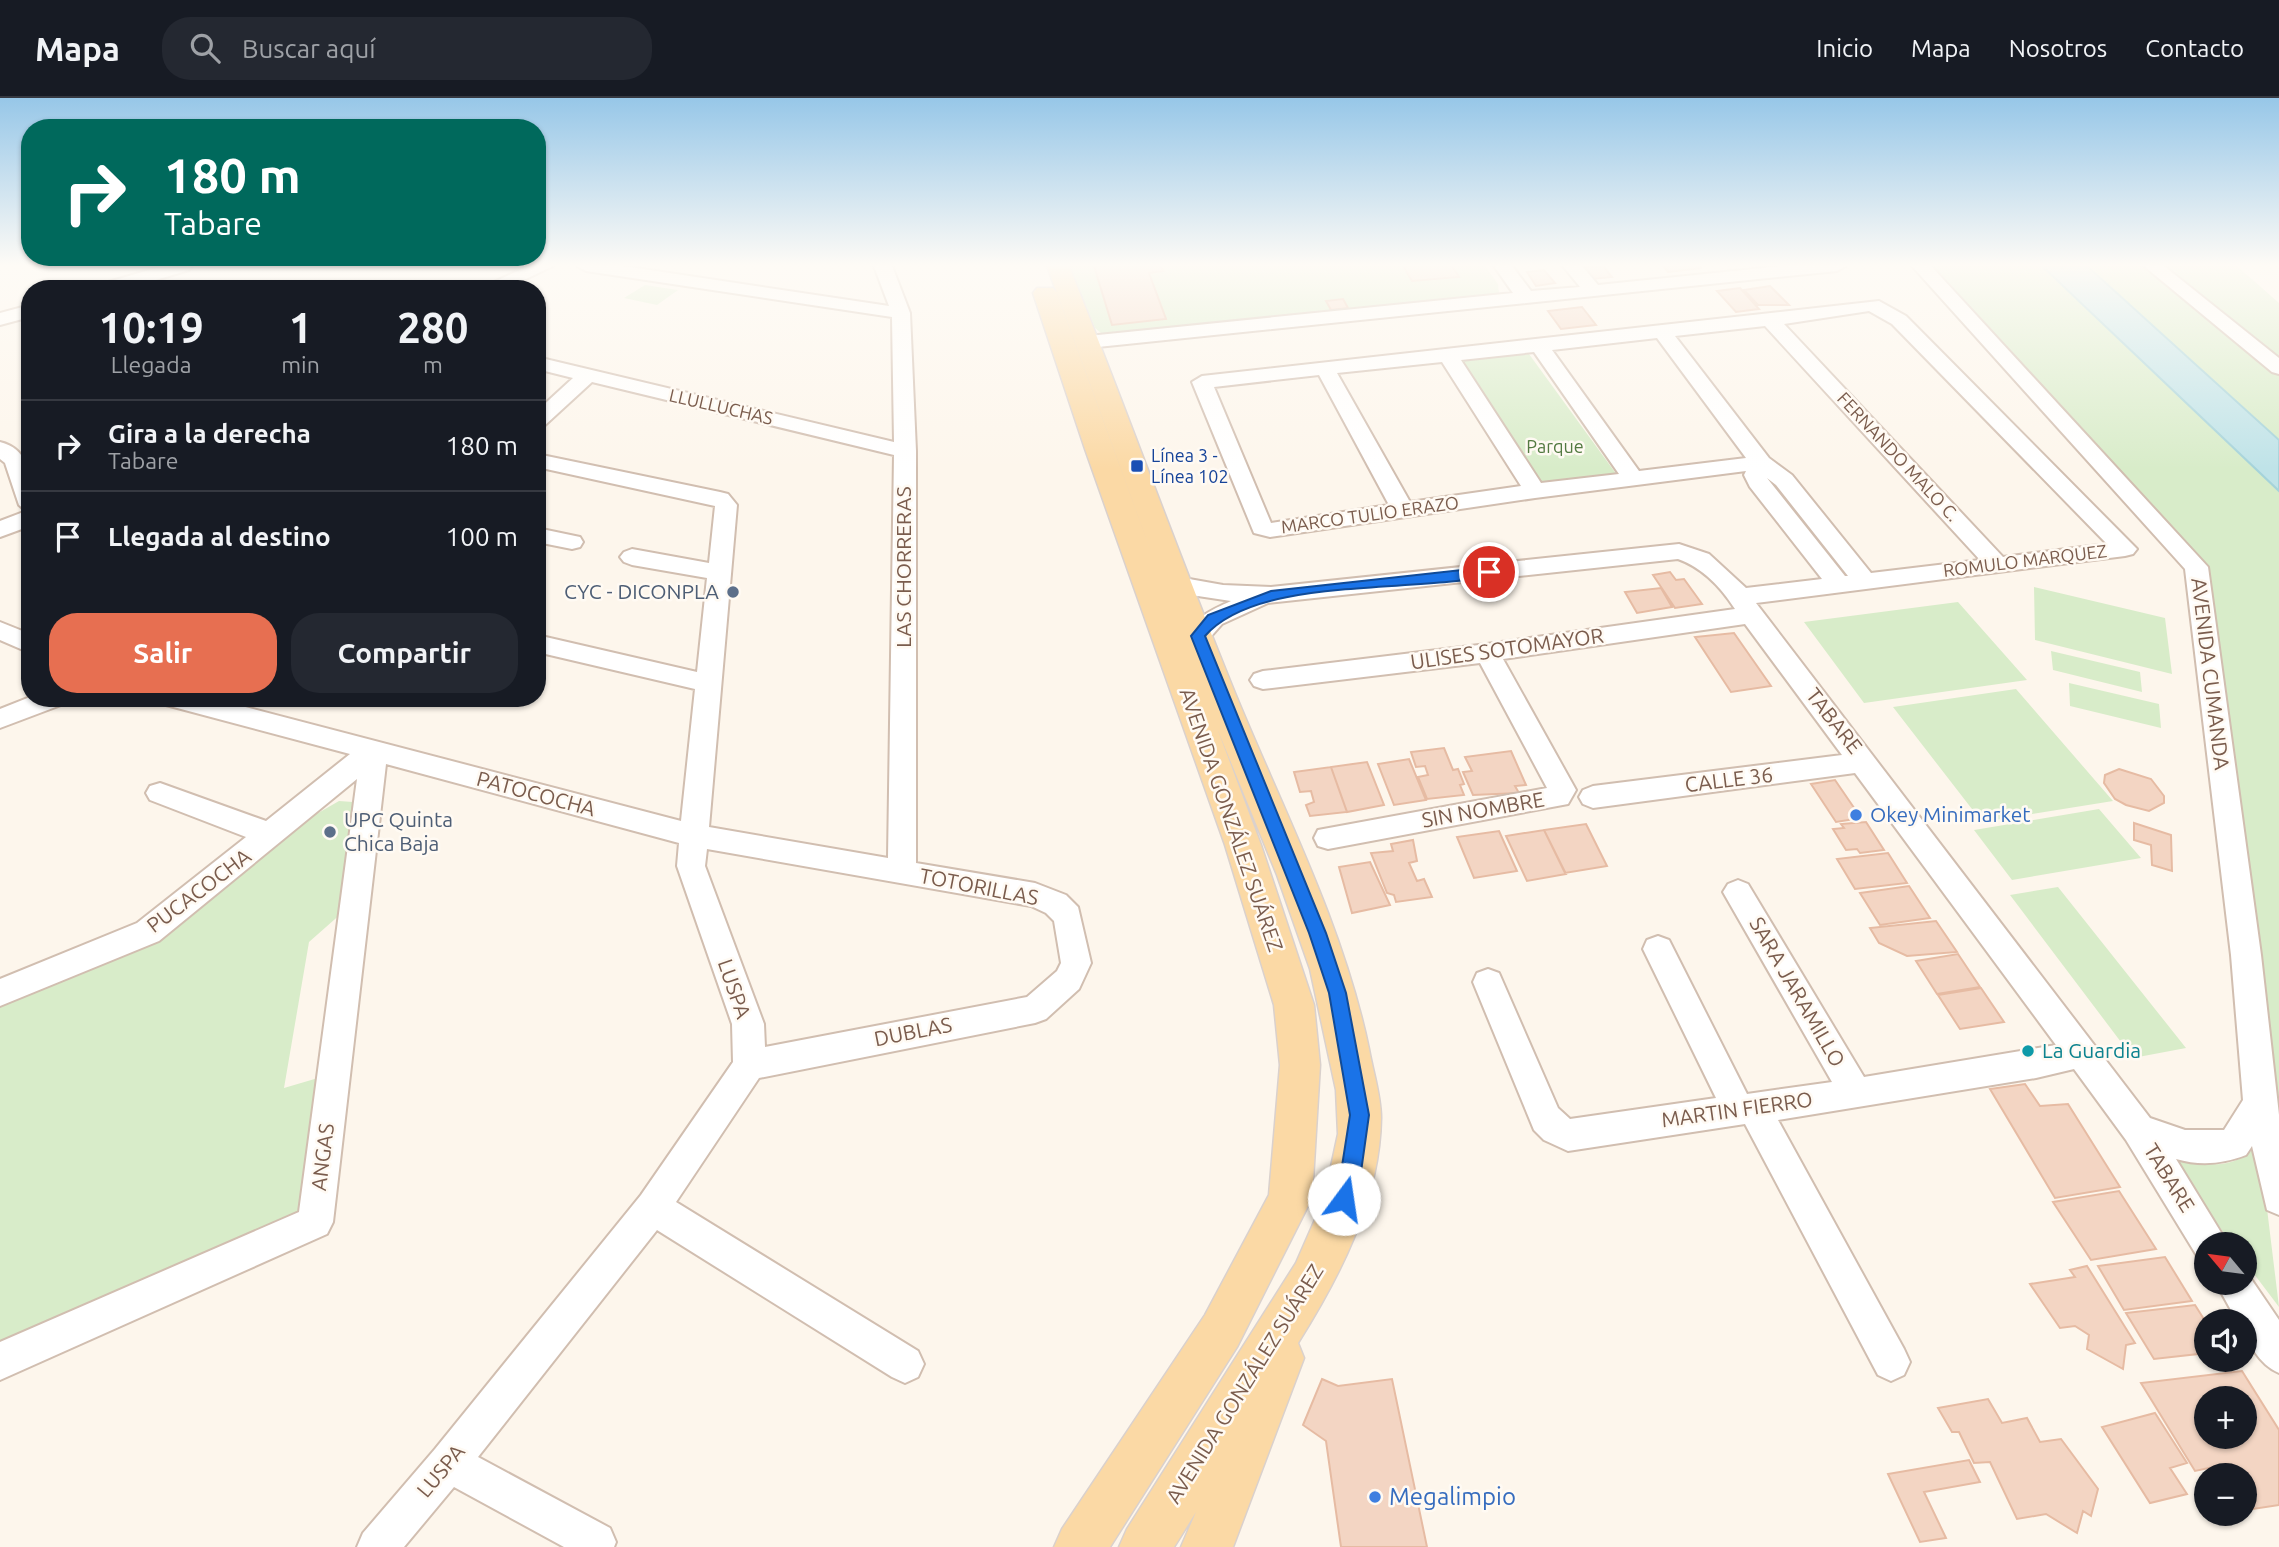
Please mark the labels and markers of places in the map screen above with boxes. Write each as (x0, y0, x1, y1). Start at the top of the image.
place label: Línea 3 - Línea 102 (1151, 445, 1229, 486)
marker: Línea 3 - Línea 102 (1129, 458, 1145, 474)
pin (1459, 542, 1519, 602)
place label: CYC - DICONPLA (564, 579, 719, 603)
marker: CYC - DICONPLA (725, 584, 741, 600)
place label: Okey Minimarket (1870, 802, 2030, 826)
place label: UPC Quinta Chica Baja (344, 807, 453, 855)
marker: Okey Minimarket (1848, 807, 1864, 823)
marker: UPC Quinta Chica Baja (322, 824, 338, 840)
place label: La Guardia (2042, 1038, 2141, 1062)
marker: La Guardia (2020, 1043, 2036, 1059)
place label: Megalimpio (1389, 1483, 1516, 1510)
marker: Megalimpio (1367, 1489, 1383, 1505)

